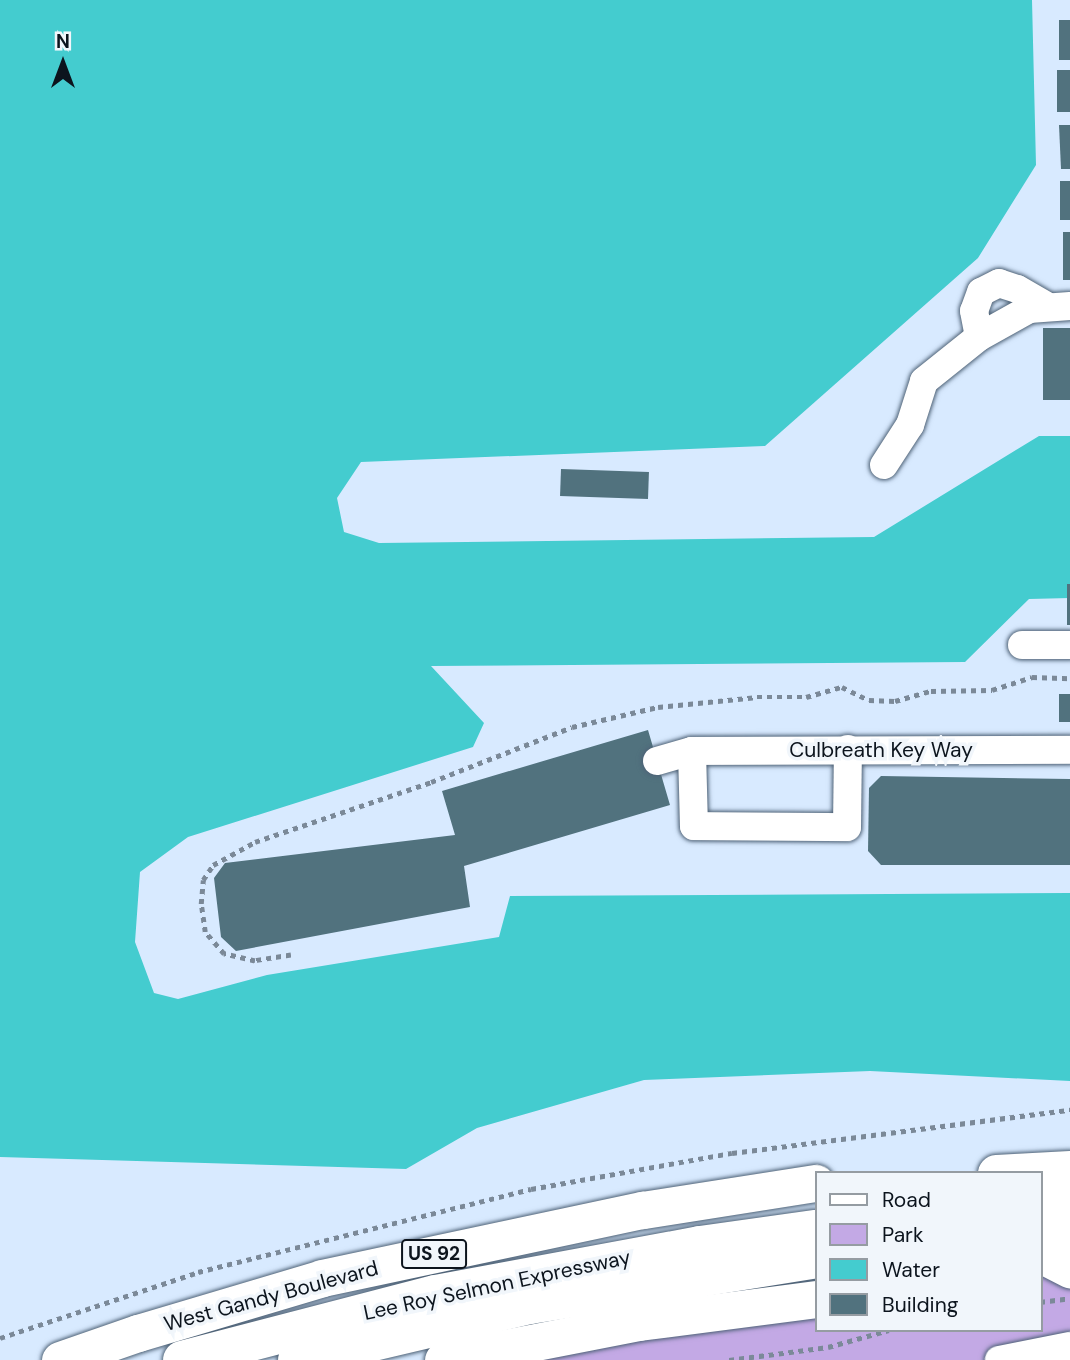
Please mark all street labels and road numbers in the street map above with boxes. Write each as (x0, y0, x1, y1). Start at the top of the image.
street label: Culbreath Key Way (789, 737, 973, 763)
road number: US 92 (401, 1238, 467, 1270)
street label: Lee Roy Selmon Expressway (361, 1244, 633, 1326)
street label: West Gandy Boulevard (161, 1255, 381, 1337)

